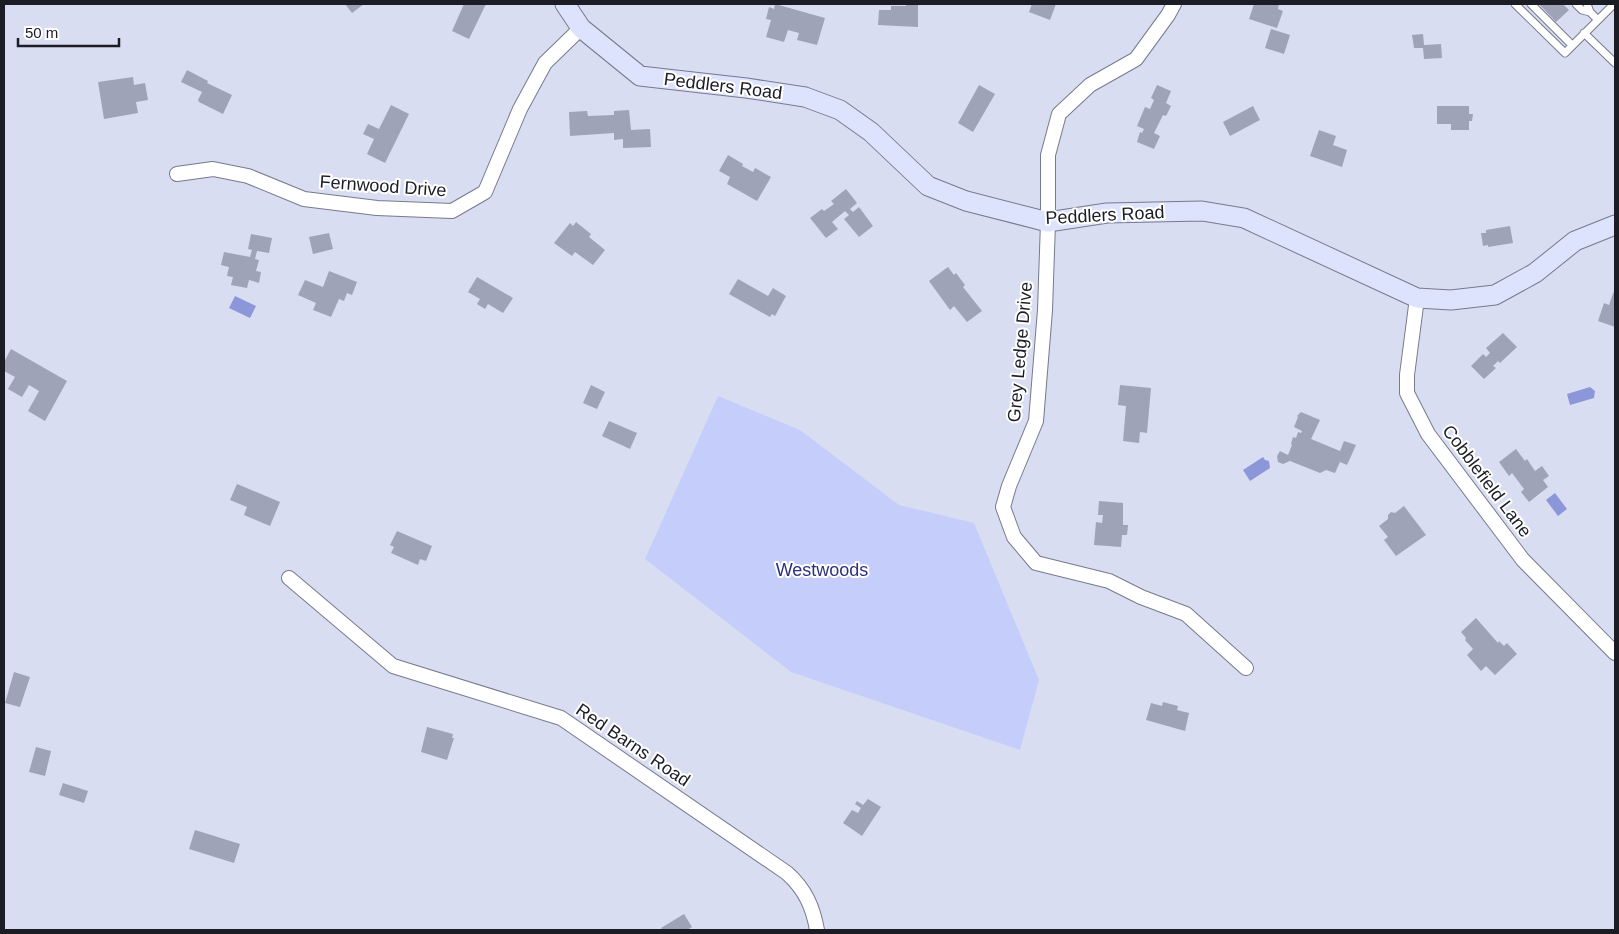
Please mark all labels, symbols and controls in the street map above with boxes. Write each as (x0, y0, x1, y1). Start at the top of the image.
scale bar (18, 15, 119, 47)
text: 50 m (25, 24, 58, 41)
street label: Peddlers Road (663, 69, 783, 103)
street label: Fernwood Drive (319, 172, 447, 200)
street label: Peddlers Road (1045, 202, 1165, 228)
street label: Grey Ledge Drive (1004, 281, 1036, 423)
street label: Cobblefield Lane (1438, 421, 1536, 541)
park label: Westwoods (776, 560, 868, 580)
street label: Red Barns Road (572, 700, 694, 790)

